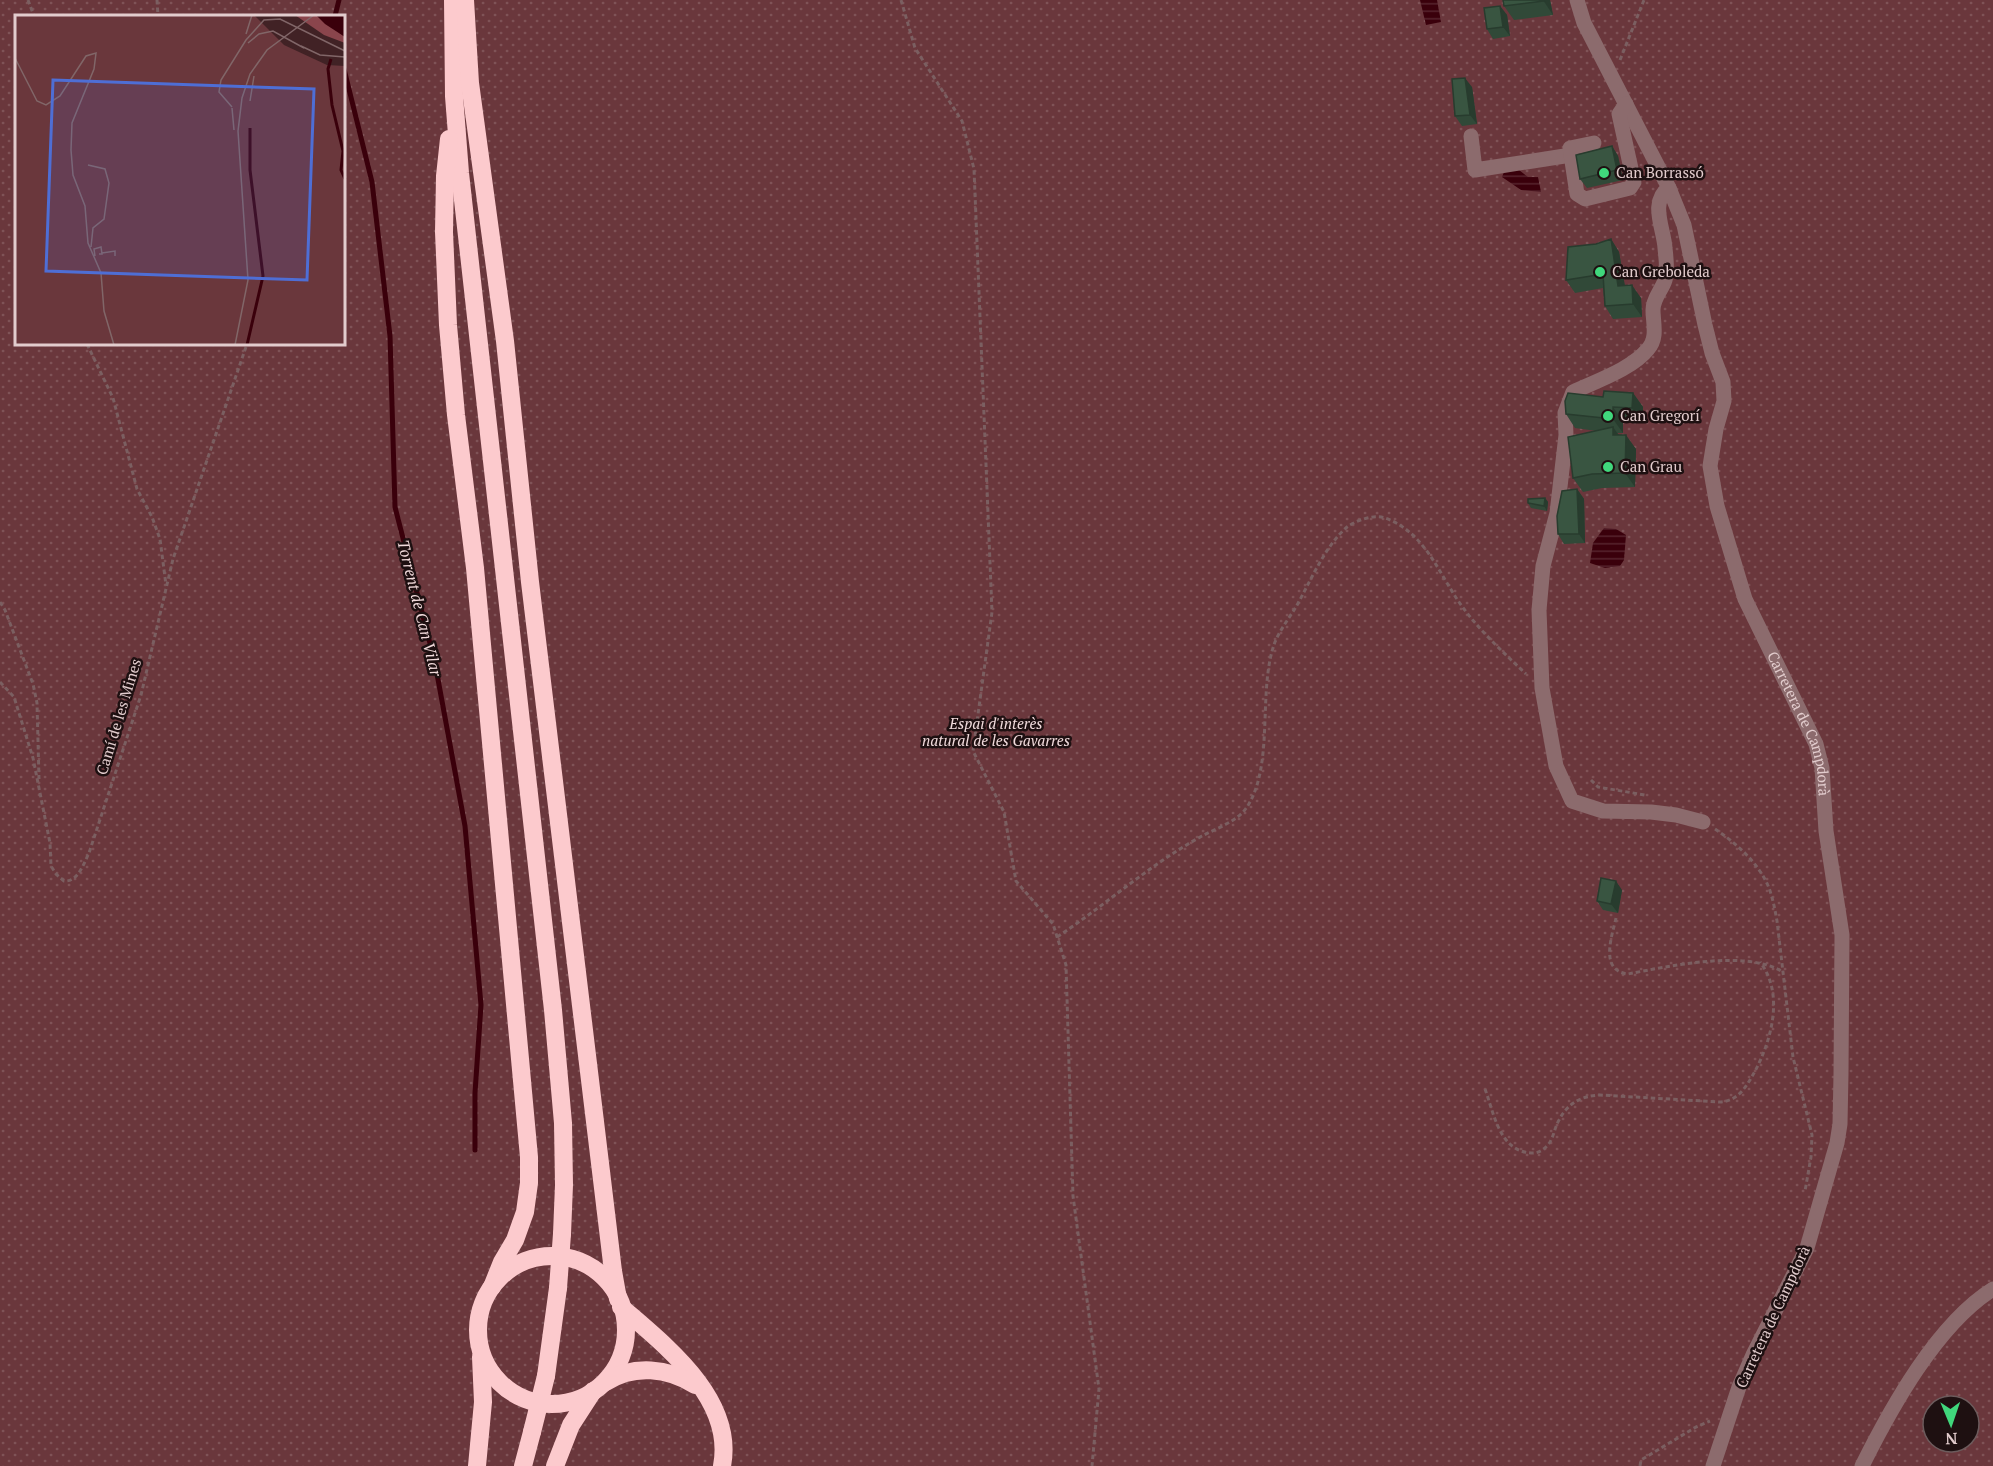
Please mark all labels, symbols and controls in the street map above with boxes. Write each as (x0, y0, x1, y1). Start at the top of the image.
inset map (15, 15, 345, 345)
place label: Can Borrassó (1616, 162, 1704, 182)
marker: Can Borrassó (1597, 166, 1611, 180)
place label: Can Greboleda (1612, 261, 1710, 281)
marker: Can Greboleda (1593, 265, 1607, 279)
place label: Can Gregorí (1620, 405, 1700, 425)
marker: Can Gregorí (1601, 409, 1615, 423)
place label: Can Grau (1620, 456, 1682, 476)
marker: Can Grau (1601, 460, 1615, 474)
water label: Torrent de Can Vilar (392, 538, 448, 679)
street label: Carretera de Campdorà (1763, 648, 1835, 797)
street label: Camí de les Mines (91, 656, 145, 777)
park label: Espai d'interès natural de les Gavarres (922, 713, 1070, 750)
street label: Carretera de Campdorà (1730, 1242, 1814, 1391)
north arrow (1921, 1394, 1981, 1454)
text: N (1945, 1428, 1958, 1450)

